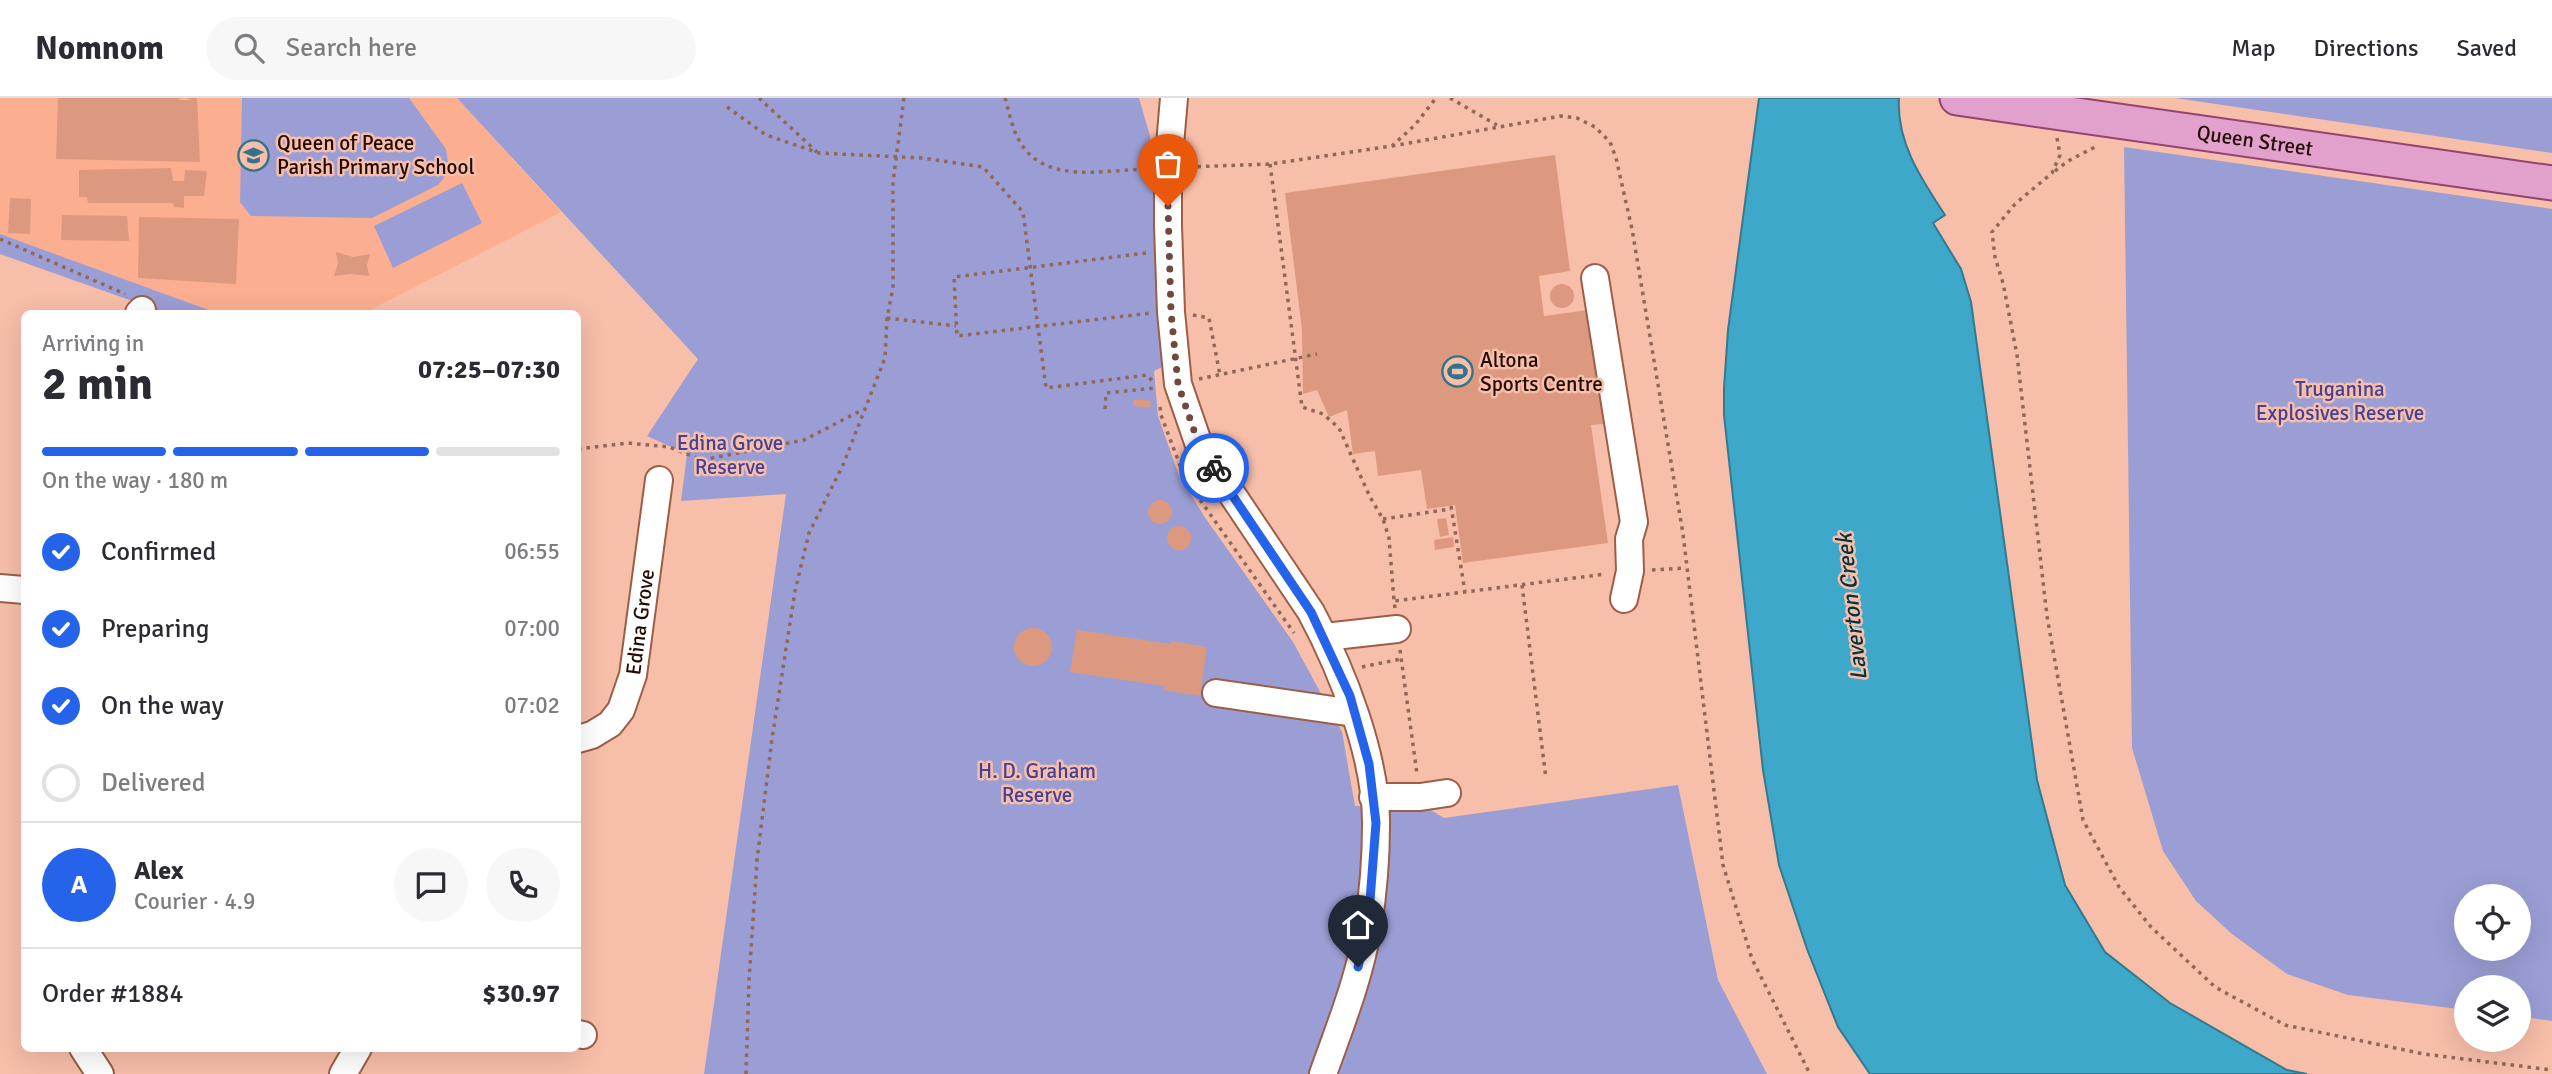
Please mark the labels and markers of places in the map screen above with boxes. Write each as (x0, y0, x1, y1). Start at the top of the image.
place label: Queen of Peace Parish Primary School (277, 130, 475, 180)
pin (1138, 134, 1198, 206)
school or university icon: Queen of Peace Parish Primary School (237, 138, 271, 172)
place label: Altona Sports Centre (1480, 347, 1603, 397)
sports icon: Altona Sports Centre (1440, 355, 1474, 389)
pin (1328, 895, 1388, 967)

